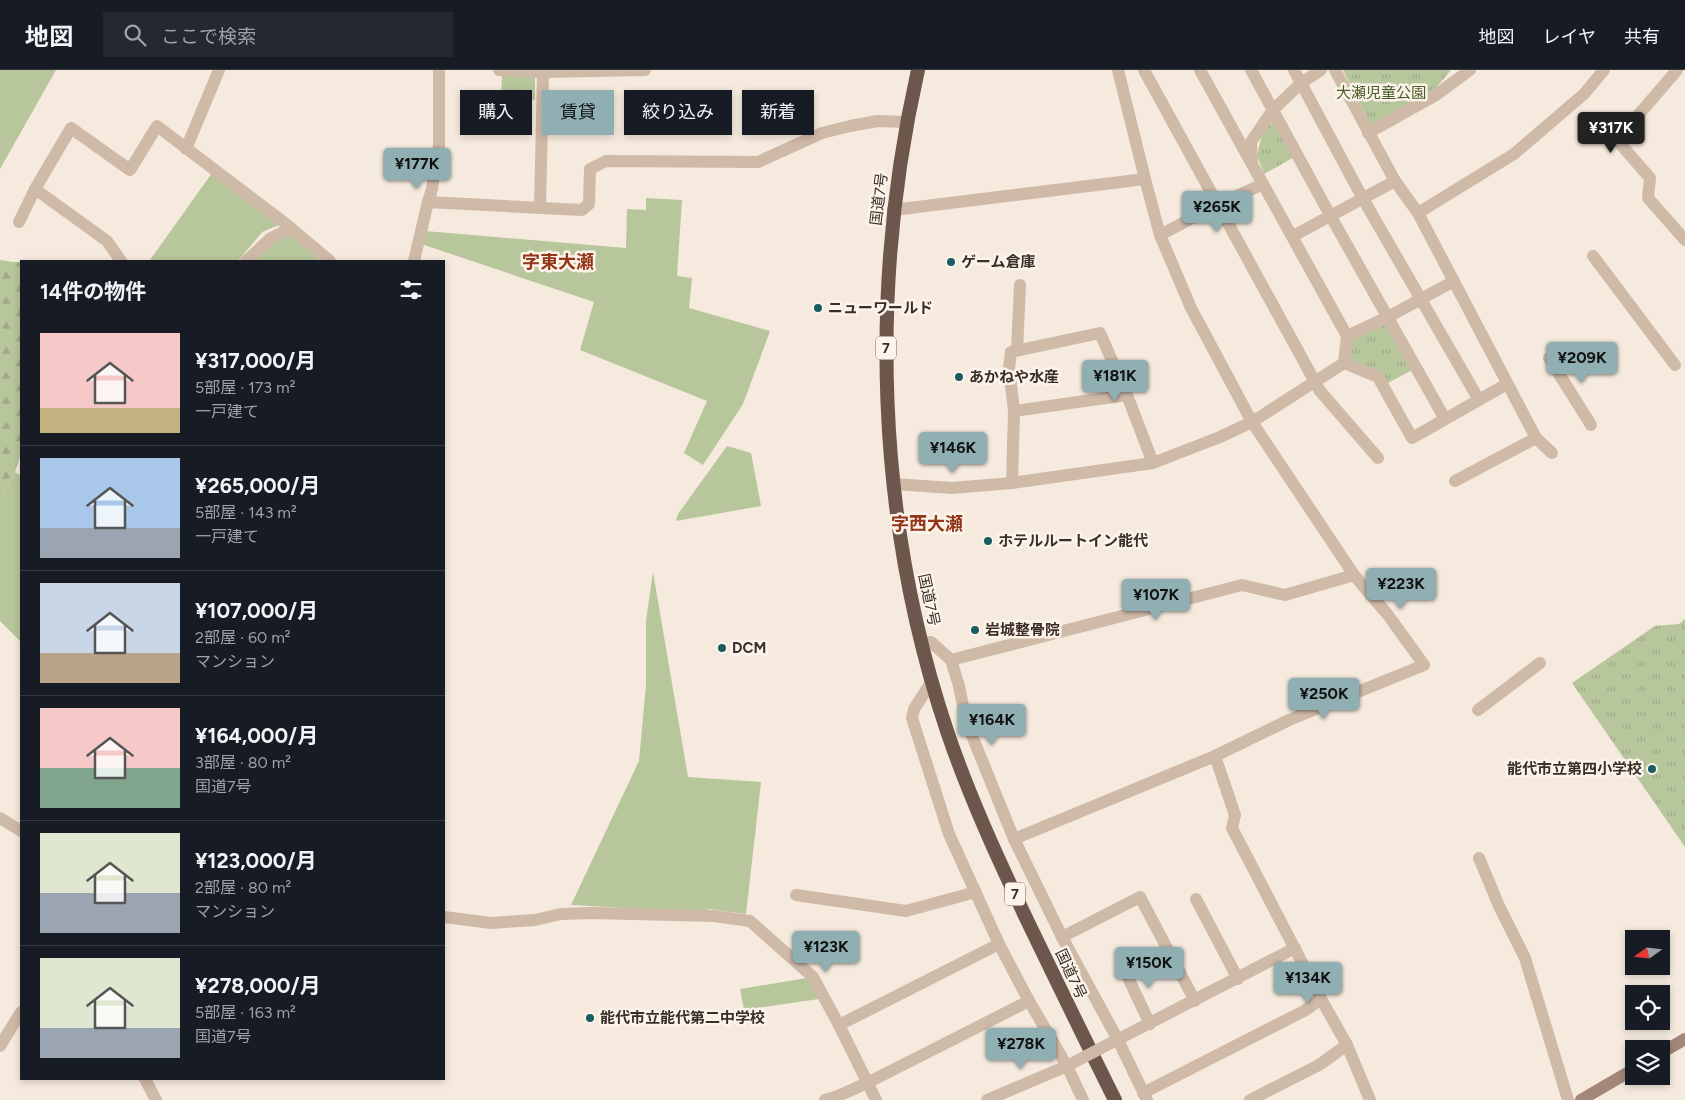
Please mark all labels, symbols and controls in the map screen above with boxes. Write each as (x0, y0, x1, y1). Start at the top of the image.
search box (103, 12, 453, 57)
icon: search (121, 21, 149, 49)
text: 地図 (25, 22, 73, 51)
text: ここで検索 (161, 25, 256, 48)
text: 地図 (1479, 26, 1515, 48)
text: レイヤ (1543, 26, 1596, 48)
text: 共有 (1624, 26, 1660, 48)
park label: 大瀬児童公園 (1336, 84, 1426, 102)
chip: 購入 (460, 90, 532, 135)
chip: 賃貸 (542, 90, 614, 135)
chip: 絞り込み (624, 90, 732, 135)
chip: 新着 (742, 90, 814, 135)
pin: ¥317K (1576, 112, 1646, 154)
text: ¥317K (1589, 118, 1633, 137)
pin: ¥177K (382, 148, 452, 190)
text: ¥177K (395, 154, 439, 173)
street label: 国道7号 (867, 172, 891, 226)
pin: ¥265K (1182, 190, 1252, 233)
text: ¥265K (1193, 197, 1241, 216)
district label: 字東大瀬 (522, 251, 594, 273)
place label: ゲーム倉庫 (961, 253, 1036, 271)
marker: ゲーム倉庫 (945, 256, 957, 268)
icon: filters (397, 276, 425, 304)
text: 14件の物件 (40, 279, 146, 304)
place label: ニューワールド (828, 299, 933, 317)
marker: ニューワールド (812, 302, 824, 314)
road number: 7 (876, 336, 896, 360)
pin: ¥209K (1547, 342, 1617, 384)
text: ¥317,000/月 (195, 348, 316, 373)
text: ¥209K (1557, 348, 1607, 367)
icon: home (80, 353, 140, 413)
pin: ¥181K (1080, 360, 1150, 402)
text: ¥181K (1093, 366, 1137, 385)
place label: あかねや水産 (969, 368, 1059, 386)
marker: あかねや水産 (953, 371, 965, 383)
text: 5部屋 · 173 m² (195, 378, 295, 397)
text: 一戸建て (195, 402, 259, 421)
pin: ¥146K (918, 432, 988, 474)
text: ¥146K (930, 438, 976, 457)
text: ¥265,000/月 (195, 473, 320, 498)
icon: home (80, 478, 140, 538)
text: 5部屋 · 143 m² (195, 503, 297, 522)
district label: 字西大瀬 (891, 513, 963, 535)
text: 一戸建て (195, 527, 259, 546)
place label: ホテルルートイン能代 (998, 532, 1148, 550)
marker: ホテルルートイン能代 (982, 535, 994, 547)
pin: ¥223K (1366, 568, 1436, 610)
street label: 国道7号 (915, 572, 943, 628)
text: ¥223K (1377, 574, 1425, 593)
pin: ¥107K (1121, 578, 1191, 621)
text: ¥107K (1133, 585, 1179, 604)
text: ¥107,000/月 (195, 598, 318, 623)
icon: home (80, 603, 140, 663)
place label: 岩城整骨院 (985, 621, 1060, 639)
marker: 岩城整骨院 (969, 624, 981, 636)
text: 2部屋 · 60 m² (195, 628, 291, 647)
place label: DCM (732, 639, 766, 657)
marker: DCM (716, 642, 728, 654)
text: マンション (195, 652, 275, 671)
pin: ¥250K (1289, 678, 1359, 720)
text: ¥250K (1299, 684, 1349, 703)
pin: ¥164K (957, 704, 1027, 746)
text: ¥164K (969, 710, 1015, 729)
text: ¥164,000/月 (195, 723, 318, 748)
icon: home (80, 728, 140, 788)
text: 3部屋 · 80 m² (195, 753, 291, 772)
place label: 能代市立第四小学校 (1507, 760, 1642, 778)
marker: 能代市立第四小学校 (1646, 763, 1658, 775)
text: 国道7号 (195, 777, 252, 796)
text: ¥123,000/月 (195, 848, 317, 873)
icon: home (80, 853, 140, 913)
text: 2部屋 · 80 m² (195, 878, 291, 897)
road number: 7 (1005, 882, 1025, 906)
text: マンション (195, 902, 275, 921)
pin: ¥123K (791, 930, 861, 973)
north arrow (1625, 930, 1670, 975)
map controls (1625, 930, 1670, 1085)
text: ¥123K (803, 937, 849, 956)
street label: 国道7号 (1052, 946, 1090, 1002)
pin: ¥150K (1114, 946, 1184, 989)
text: ¥150K (1126, 953, 1172, 972)
pin: ¥134K (1273, 962, 1343, 1004)
text: ¥134K (1285, 968, 1331, 987)
text: ¥278,000/月 (195, 973, 321, 998)
icon: home (80, 978, 140, 1038)
button: locate (1625, 985, 1670, 1030)
text: 5部屋 · 163 m² (195, 1003, 296, 1022)
place label: 能代市立能代第二中学校 (600, 1009, 765, 1027)
marker: 能代市立能代第二中学校 (584, 1012, 596, 1024)
text: 国道7号 (195, 1027, 252, 1046)
pin: ¥278K (986, 1028, 1056, 1070)
text: ¥278K (997, 1034, 1045, 1053)
button: layers (1625, 1040, 1670, 1085)

